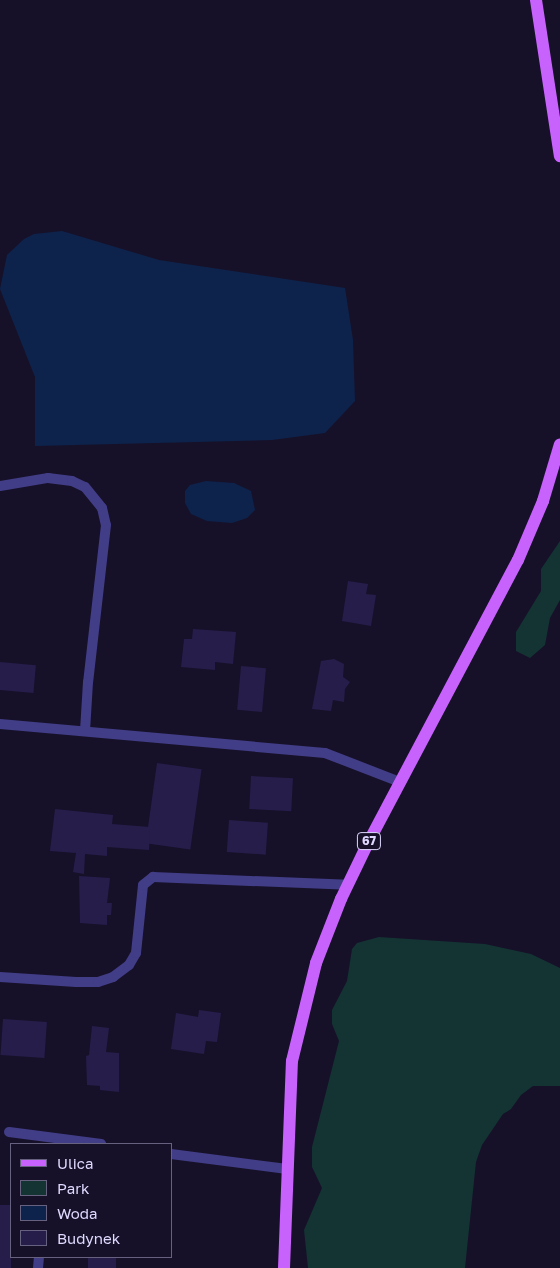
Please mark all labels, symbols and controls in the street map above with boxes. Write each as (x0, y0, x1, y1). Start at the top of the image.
road number: 67 (356, 831, 382, 850)
legend (10, 1143, 172, 1258)
text: Ulica (57, 1154, 93, 1172)
text: Park (57, 1179, 89, 1197)
text: Woda (57, 1204, 98, 1222)
text: Budynek (57, 1229, 120, 1247)

